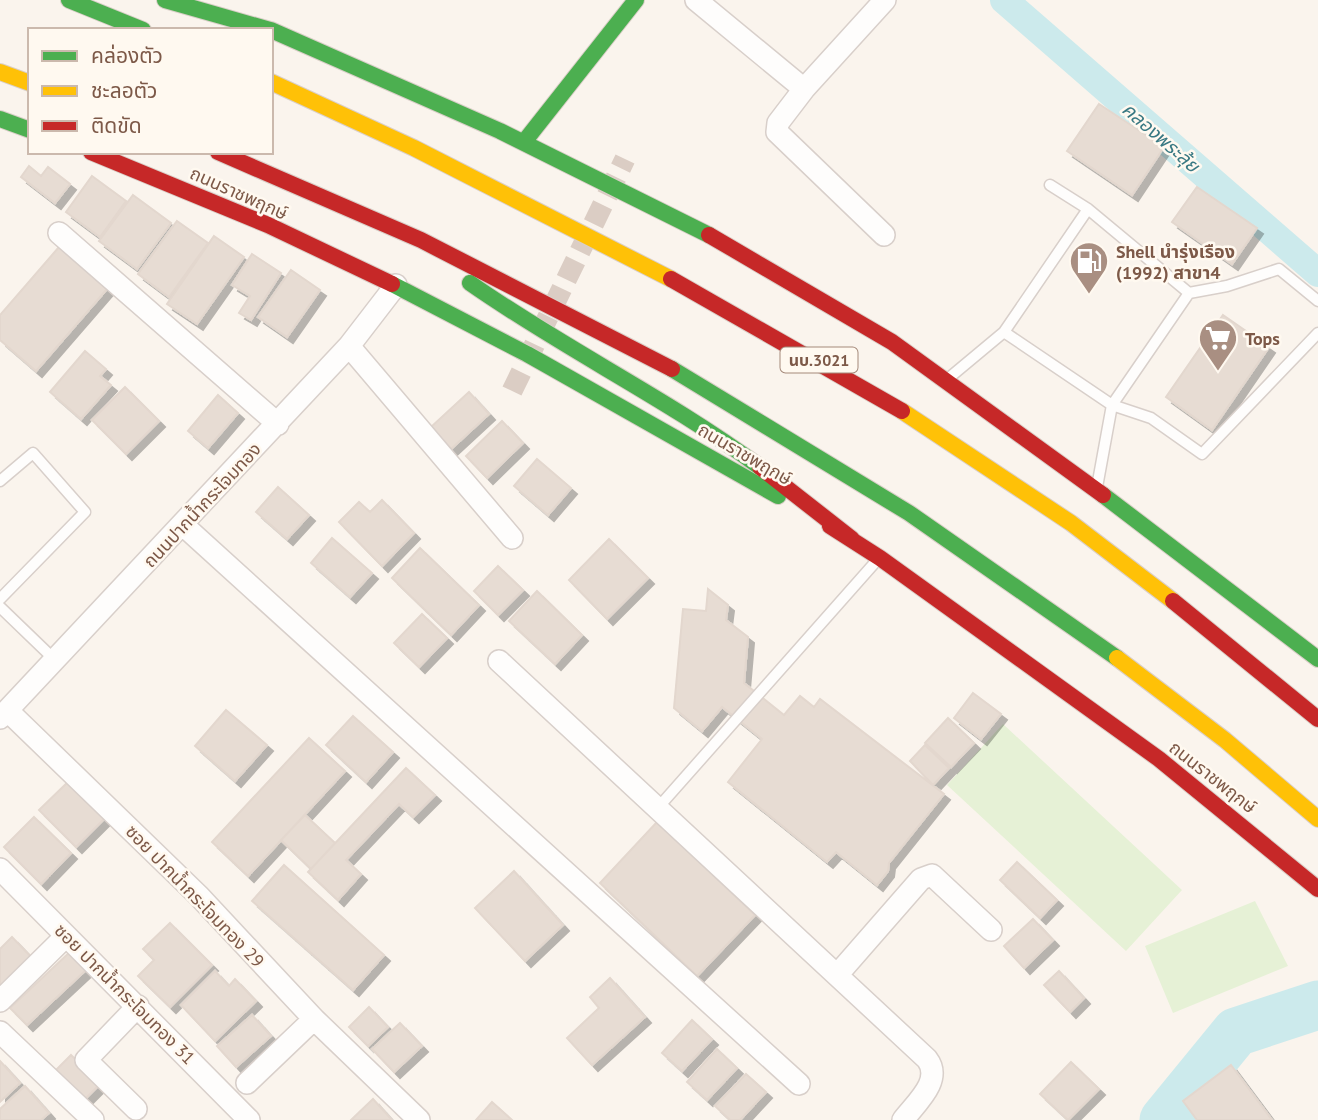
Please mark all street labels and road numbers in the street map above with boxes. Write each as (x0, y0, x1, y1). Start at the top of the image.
street label: ถนนราชพฤกษ์ (187, 161, 291, 225)
road number: นบ.3021 (780, 348, 858, 372)
street label: ถนนราชพฤกษ์ (694, 418, 796, 490)
street label: ถนนปากน้ำกระโจมทอง (137, 437, 266, 572)
street label: ถนนราชพฤกษ์ (1165, 736, 1261, 818)
street label: ซอย ปากน้ำกระโจมทอง 29 (121, 819, 270, 972)
street label: ซอย ปากน้ำกระโจมทอง 31 (50, 918, 201, 1069)

